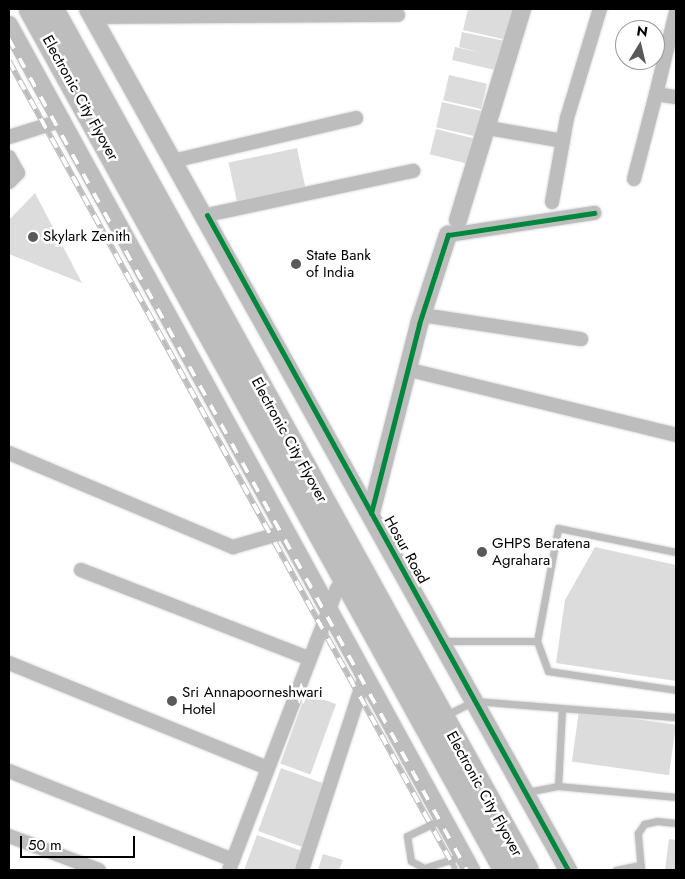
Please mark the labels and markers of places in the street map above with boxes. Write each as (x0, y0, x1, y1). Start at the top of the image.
place label: Skylark Zenith (43, 228, 130, 246)
marker: Skylark Zenith (27, 231, 39, 243)
place label: State Bank of India (306, 246, 371, 281)
marker: State Bank of India (290, 258, 302, 270)
place label: GHPS Beratena Agrahara (492, 534, 590, 569)
marker: GHPS Beratena Agrahara (476, 546, 488, 558)
place label: Sri Annapoorneshwari Hotel (182, 683, 323, 718)
marker: Sri Annapoorneshwari Hotel (166, 695, 178, 707)

